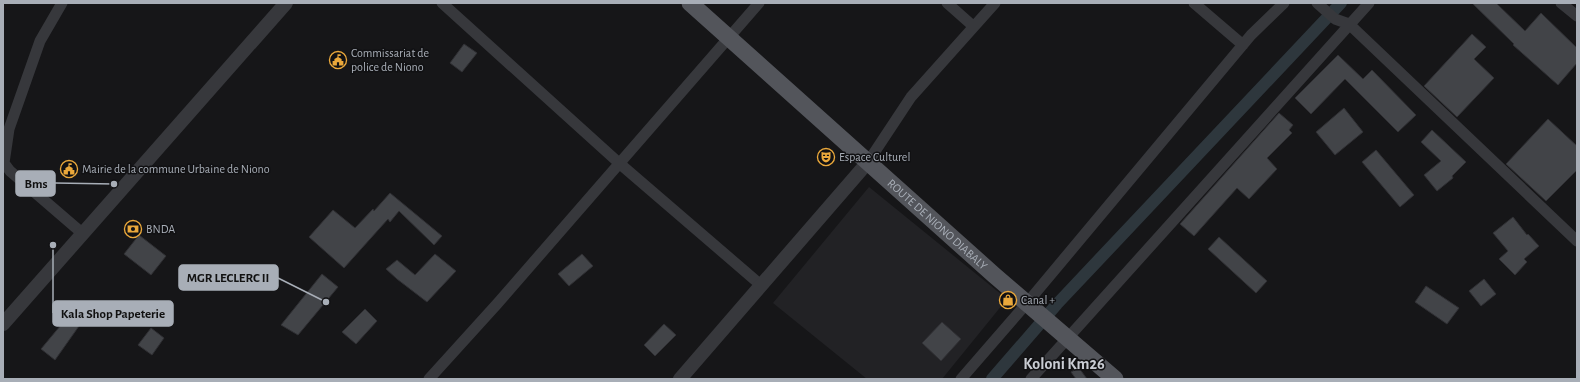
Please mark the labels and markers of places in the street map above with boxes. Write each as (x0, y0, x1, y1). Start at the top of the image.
place label: Commissariat de police de Niono (351, 47, 429, 73)
public building icon: Commissariat de police de Niono (328, 50, 348, 70)
theatre icon: Espace Culturel (816, 147, 836, 167)
place label: Espace Culturel (839, 151, 910, 163)
public building icon: Mairie de la commune Urbaine de Niono (59, 159, 79, 179)
place label: Mairie de la commune Urbaine de Niono (82, 163, 270, 175)
callout: Bms (16, 171, 55, 196)
bank icon: BNDA (123, 219, 143, 239)
place label: BNDA (146, 223, 175, 235)
callout: MGR LECLERC II (179, 265, 278, 290)
shop icon: Canal + (998, 290, 1018, 310)
place label: Canal + (1021, 294, 1055, 306)
callout: Kala Shop Papeterie (53, 301, 173, 326)

